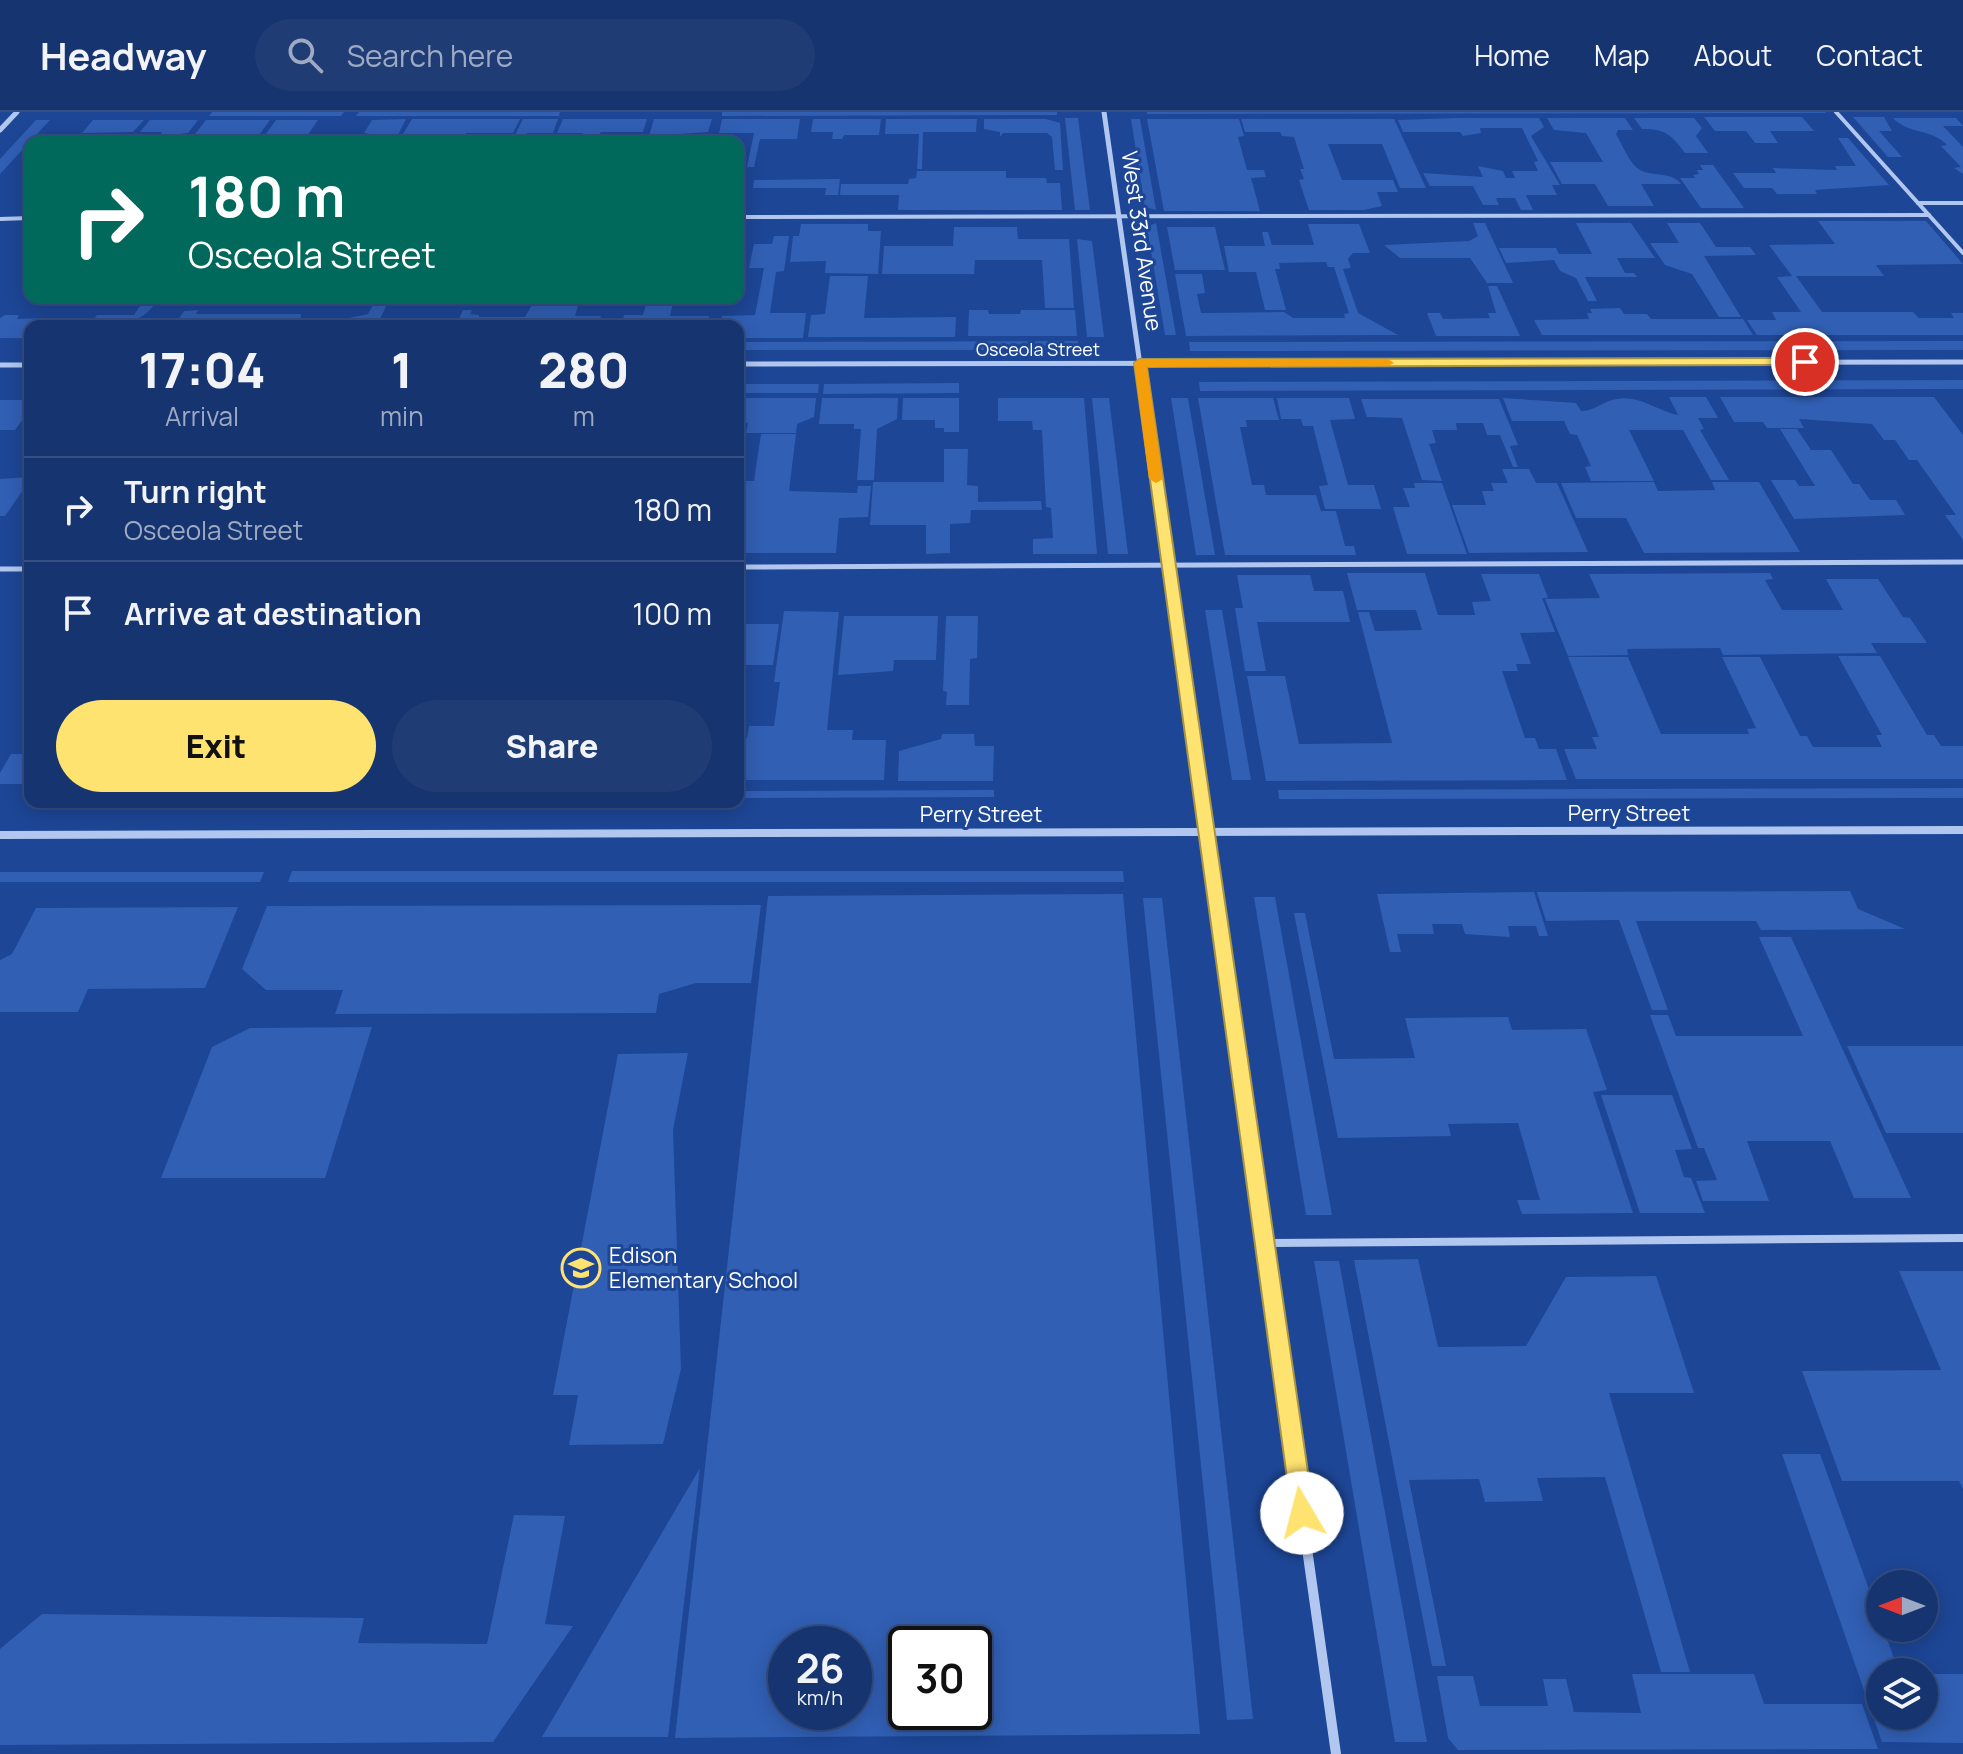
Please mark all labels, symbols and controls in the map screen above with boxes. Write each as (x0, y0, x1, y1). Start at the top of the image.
search box (255, 19, 815, 91)
text: Headway (40, 29, 207, 81)
icon: search (283, 33, 327, 77)
text: Search here (347, 35, 513, 76)
text: Home (1474, 36, 1550, 74)
text: Map (1594, 36, 1650, 74)
text: About (1694, 36, 1772, 74)
text: Contact (1816, 36, 1923, 74)
street label: West 33rd Avenue (1115, 149, 1170, 333)
text: 180 m (188, 157, 345, 234)
icon: right (56, 168, 160, 272)
text: Osceola Street (188, 230, 436, 279)
pin (1771, 328, 1839, 396)
text: 17:04 (139, 337, 265, 402)
text: 1 (391, 337, 413, 402)
text: 280 (538, 337, 629, 402)
street label: Osceola Street (976, 337, 1100, 361)
icon: arrive (1783, 340, 1827, 384)
text: Arrival (165, 398, 239, 434)
text: min (380, 398, 424, 434)
text: m (573, 398, 595, 434)
text: Turn right (124, 471, 267, 512)
icon: right (56, 487, 100, 531)
text: 180 m (633, 489, 712, 530)
text: Osceola Street (124, 512, 303, 548)
icon: arrive (56, 591, 100, 635)
text: Arrive at destination (124, 593, 422, 634)
text: 100 m (632, 593, 712, 634)
button: Exit (56, 700, 376, 792)
button: Share (392, 700, 712, 792)
street label: Perry Street (1568, 798, 1690, 828)
street label: Perry Street (920, 799, 1042, 829)
place label: Edison Elementary School (609, 1240, 798, 1295)
school or university icon: Edison Elementary School (560, 1247, 602, 1289)
position arrow (1260, 1471, 1344, 1555)
north arrow (1866, 1570, 1938, 1642)
map controls (1866, 1570, 1938, 1730)
speed limit sign: 30 (888, 1626, 992, 1730)
text: 26 (796, 1640, 844, 1695)
button: layers (1866, 1658, 1938, 1730)
text: km/h (797, 1684, 843, 1711)

